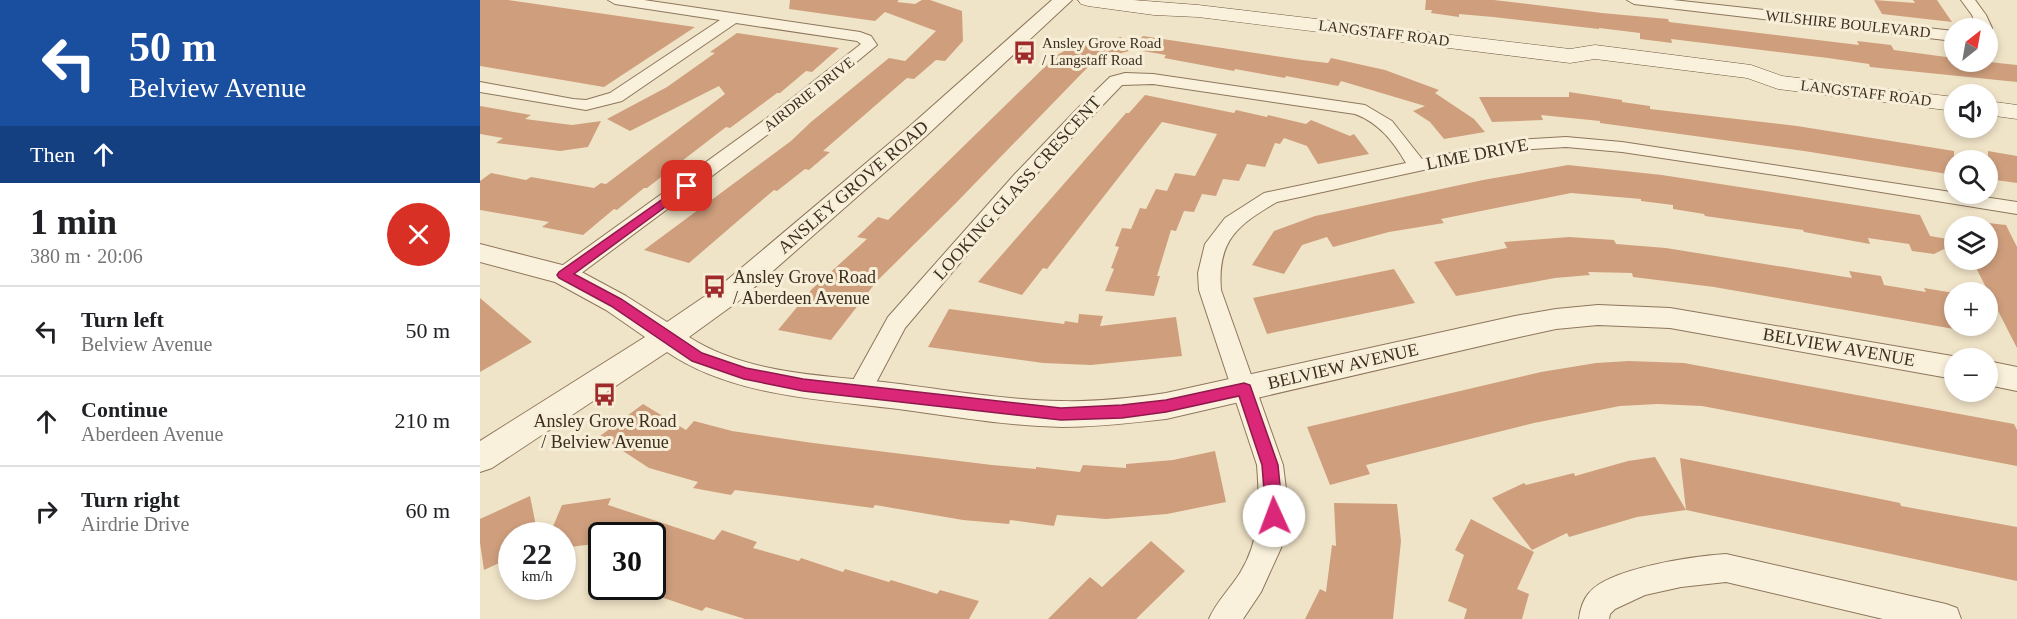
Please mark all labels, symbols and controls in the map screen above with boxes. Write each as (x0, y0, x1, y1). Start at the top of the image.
street label: WILSHIRE BOULEVARD (1765, 7, 1932, 41)
street label: LANGSTAFF ROAD (1318, 17, 1451, 49)
north arrow (1944, 18, 1998, 72)
map controls (1944, 18, 1998, 402)
icon: left (30, 24, 108, 102)
text: 50 m (129, 24, 217, 70)
place label: Ansley Grove Road / Langstaff Road (1042, 35, 1162, 68)
bus stop icon: Ansley Grove Road / Langstaff Road (1011, 39, 1037, 65)
street label: AIRDRIE DRIVE (761, 54, 857, 134)
text: Belview Avenue (129, 73, 306, 103)
street label: LANGSTAFF ROAD (1800, 77, 1933, 109)
button: sound (1944, 84, 1998, 138)
street label: LOOKING GLASS CRESCENT (929, 92, 1105, 284)
street label: ANSLEY GROVE ROAD (774, 116, 932, 258)
street label: LIME DRIVE (1424, 134, 1530, 174)
icon: ahead (87, 138, 120, 171)
text: Then (30, 142, 75, 167)
button: search (1944, 150, 1998, 204)
pin (661, 160, 712, 211)
icon: arrive (670, 169, 703, 202)
text: 1 min (30, 202, 117, 242)
button: close (387, 203, 450, 266)
button: layers (1944, 216, 1998, 270)
text: 380 m · 20:06 (30, 245, 143, 267)
place label: Ansley Grove Road / Aberdeen Avenue (733, 267, 876, 308)
bus stop icon: Ansley Grove Road / Aberdeen Avenue (702, 274, 728, 300)
button: + (1944, 282, 1998, 336)
text: Turn left (81, 307, 164, 332)
icon: left (30, 315, 63, 348)
text: 50 m (405, 318, 450, 343)
street label: BELVIEW AVENUE (1761, 324, 1917, 370)
text: Belview Avenue (81, 333, 212, 355)
street label: BELVIEW AVENUE (1266, 339, 1420, 393)
button: − (1944, 348, 1998, 402)
bus stop icon: Ansley Grove Road / Belview Avenue (592, 382, 618, 408)
text: Continue (81, 397, 168, 422)
icon: ahead (30, 405, 63, 438)
text: 210 m (394, 408, 450, 433)
place label: Ansley Grove Road / Belview Avenue (534, 411, 676, 452)
text: Aberdeen Avenue (81, 423, 223, 445)
position arrow (1242, 484, 1306, 548)
text: Turn right (81, 487, 180, 512)
icon: right (30, 495, 63, 528)
text: 60 m (405, 498, 450, 523)
text: Airdrie Drive (81, 513, 189, 535)
speed limit sign: 30 (588, 522, 666, 600)
text: 22 (522, 537, 552, 570)
text: km/h (522, 568, 552, 584)

